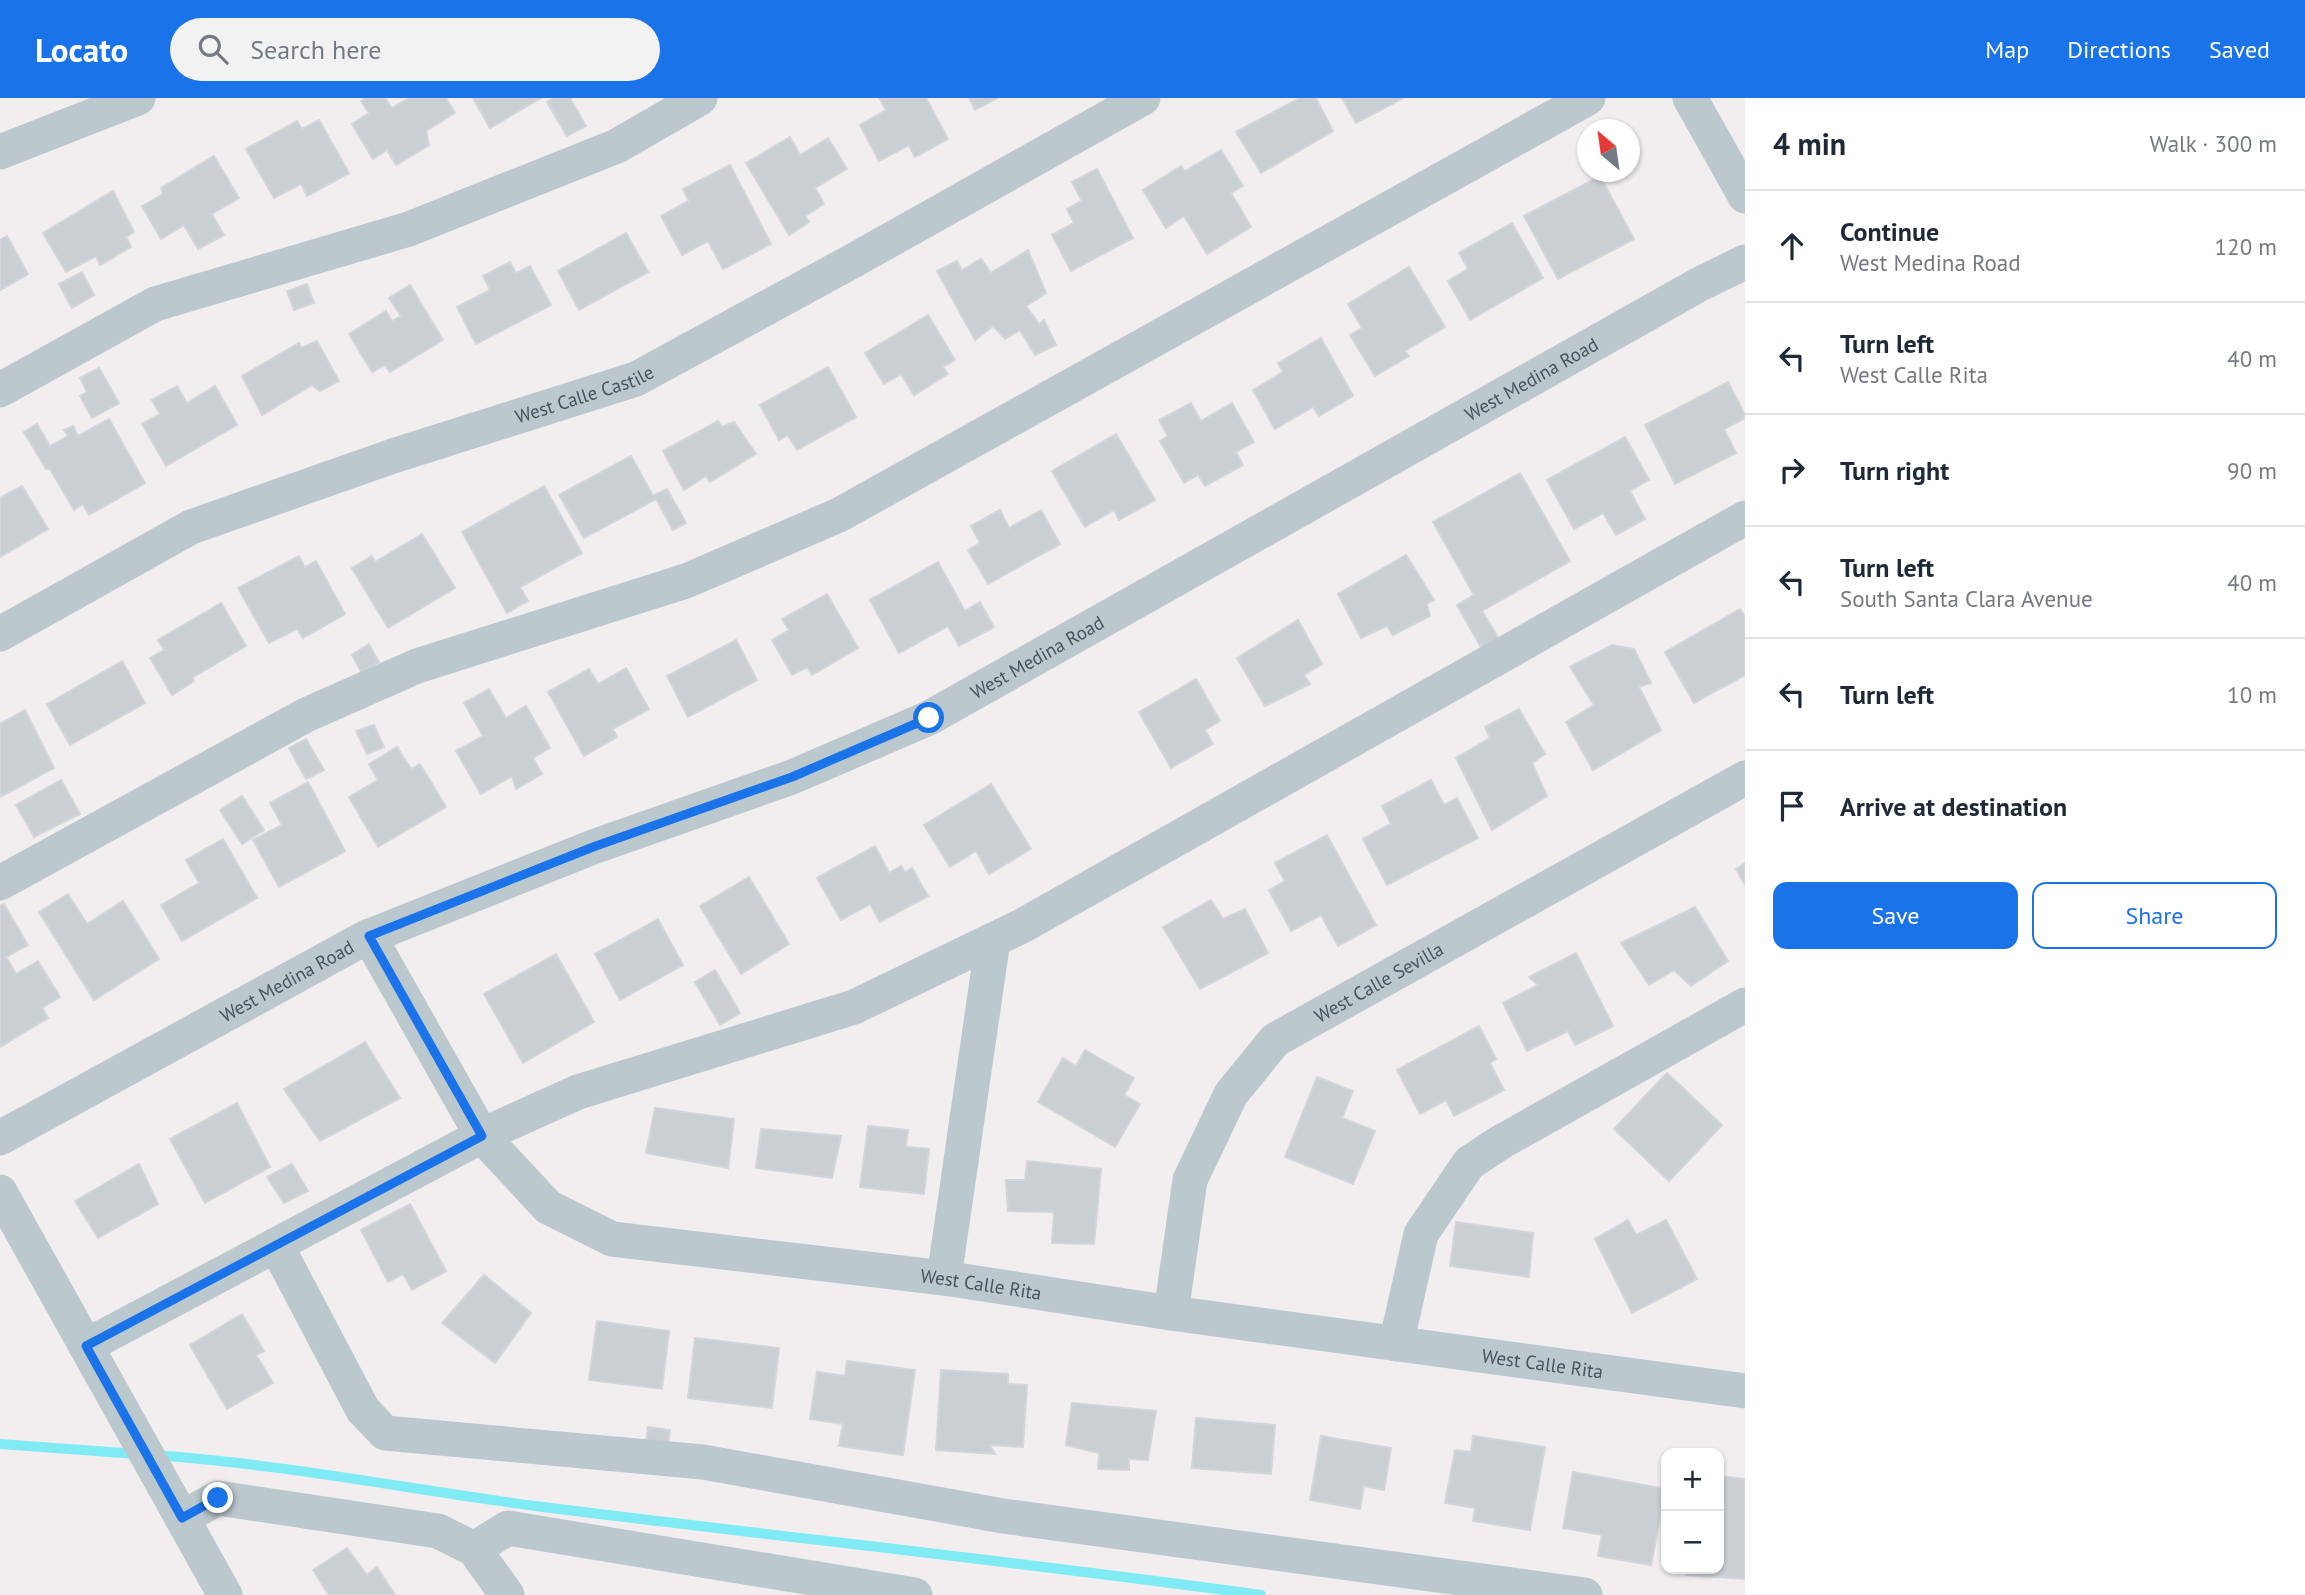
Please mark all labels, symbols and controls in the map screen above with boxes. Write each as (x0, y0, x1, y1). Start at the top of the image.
search box (170, 18, 660, 81)
text: Locato (35, 28, 128, 71)
icon: search (194, 30, 232, 68)
text: Search here (250, 33, 381, 66)
text: Map (1985, 34, 2029, 65)
text: Directions (2067, 34, 2171, 65)
text: Saved (2209, 34, 2270, 65)
north arrow (1577, 119, 1640, 182)
text: 4 min (1773, 124, 1846, 163)
text: Walk · 300 m (2150, 129, 2277, 158)
text: Continue (1840, 215, 1939, 248)
icon: ahead (1773, 227, 1811, 265)
text: 120 m (2215, 232, 2277, 261)
text: West Medina Road (1840, 248, 2021, 277)
text: Turn left (1840, 327, 1934, 360)
street label: West Medina Road (1460, 332, 1602, 426)
icon: left (1773, 339, 1811, 377)
text: 40 m (2227, 344, 2277, 373)
street label: West Calle Castile (512, 360, 658, 429)
text: West Calle Rita (1840, 360, 1988, 389)
icon: right (1773, 451, 1811, 489)
text: Turn right (1840, 454, 1949, 487)
text: 90 m (2227, 456, 2277, 485)
text: Turn left (1840, 551, 1934, 584)
icon: left (1773, 563, 1811, 601)
text: 40 m (2227, 568, 2277, 597)
text: South Santa Clara Avenue (1840, 584, 2093, 613)
street label: West Medina Road (966, 610, 1108, 704)
icon: left (1773, 675, 1811, 713)
text: Turn left (1840, 678, 1934, 711)
text: 10 m (2227, 680, 2277, 709)
route start (913, 702, 944, 733)
icon: arrive (1773, 787, 1811, 825)
text: Arrive at destination (1840, 790, 2067, 823)
button: Save (1773, 882, 2018, 949)
button: Share (2032, 882, 2277, 949)
street label: West Medina Road (216, 934, 358, 1027)
street label: West Calle Sevilla (1310, 937, 1447, 1028)
street label: West Calle Rita (919, 1263, 1043, 1305)
street label: West Calle Rita (1480, 1343, 1605, 1384)
map controls (1661, 1448, 1724, 1574)
button: + (1661, 1448, 1724, 1511)
route end (202, 1482, 233, 1513)
button: − (1661, 1511, 1724, 1574)

